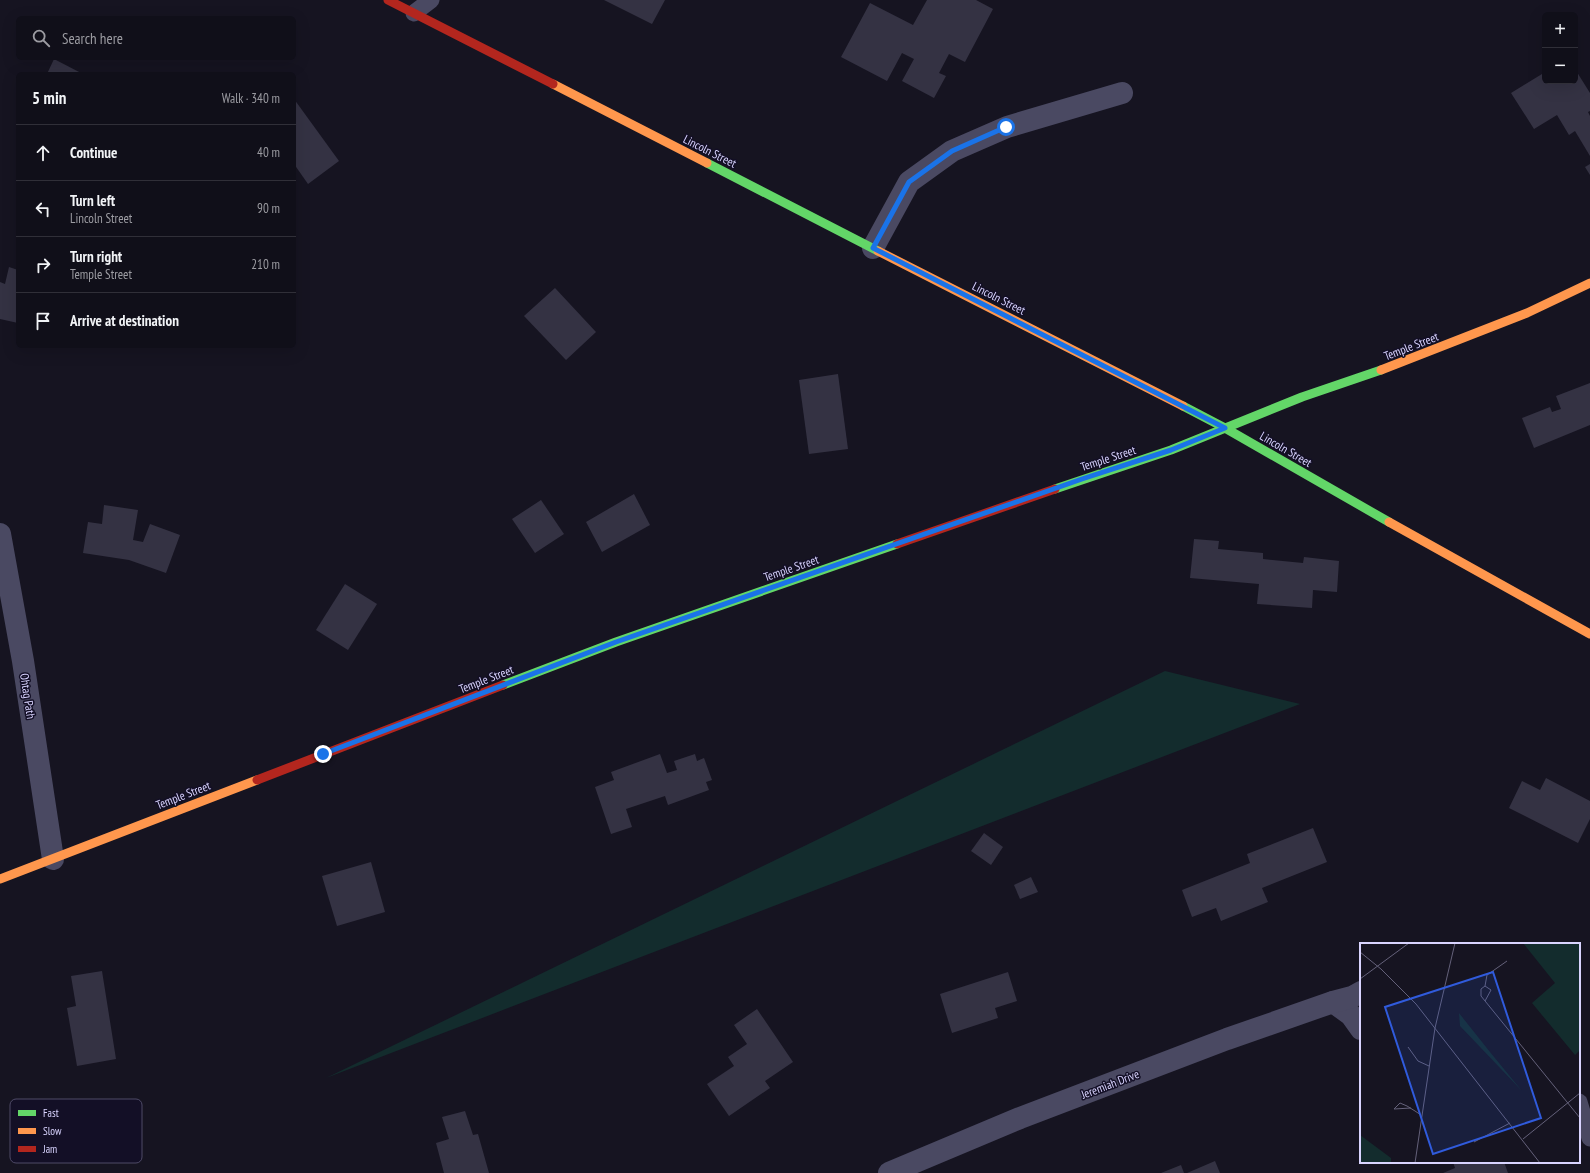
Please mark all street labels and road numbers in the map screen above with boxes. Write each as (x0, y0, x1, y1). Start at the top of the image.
street label: Lincoln Street (681, 131, 740, 171)
street label: Lincoln Street (970, 278, 1029, 318)
street label: Temple Street (1382, 328, 1441, 363)
street label: Lincoln Street (1257, 428, 1315, 470)
street label: Temple Street (1078, 442, 1138, 474)
street label: Temple Street (761, 551, 821, 584)
street label: Temple Street (457, 661, 516, 696)
street label: Ohtag Path (17, 672, 39, 720)
street label: Temple Street (154, 777, 213, 812)
street label: Jeremiah Drive (1078, 1066, 1141, 1102)

